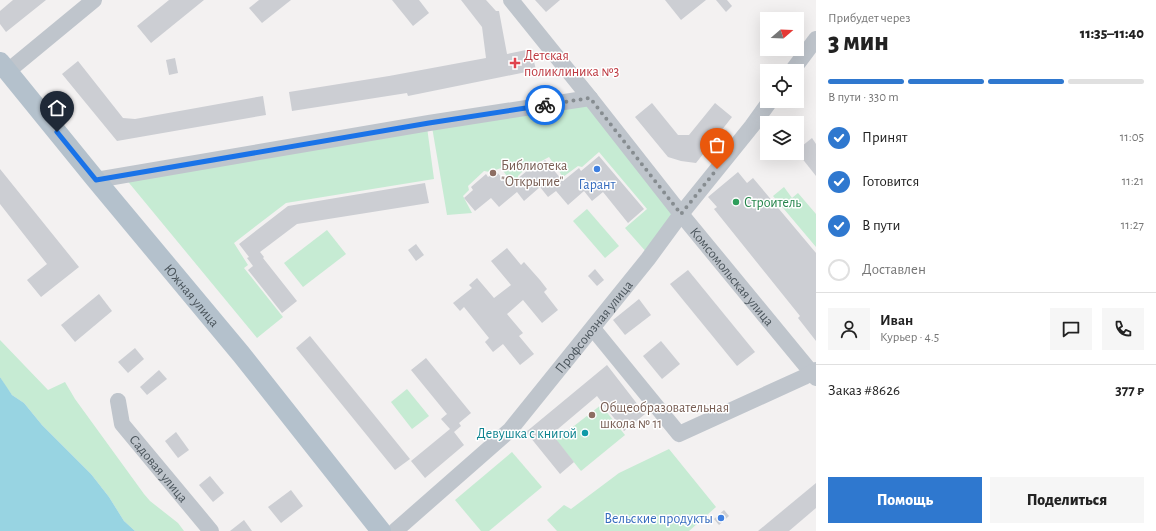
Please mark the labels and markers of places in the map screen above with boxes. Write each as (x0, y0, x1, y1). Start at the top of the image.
place label: Детская поликлиника №3 (524, 49, 619, 79)
marker: Детская поликлиника №3 (509, 57, 521, 69)
pin (40, 91, 74, 132)
pin (700, 128, 734, 169)
place label: Библиотека "Открытие" (501, 159, 568, 189)
marker: Гарант (592, 164, 602, 174)
marker: Библиотека "Открытие" (488, 168, 498, 178)
place label: Гарант (579, 178, 616, 192)
place label: Строитель (744, 196, 801, 210)
marker: Строитель (731, 197, 741, 207)
place label: Общеобразовательная школа № 11 (600, 401, 729, 431)
marker: Общеобразовательная школа № 11 (587, 410, 597, 420)
place label: Девушка с книгой (477, 427, 577, 441)
marker: Девушка с книгой (580, 428, 590, 438)
place label: Вельские продукты (604, 512, 713, 526)
marker: Вельские продукты (716, 513, 726, 523)

